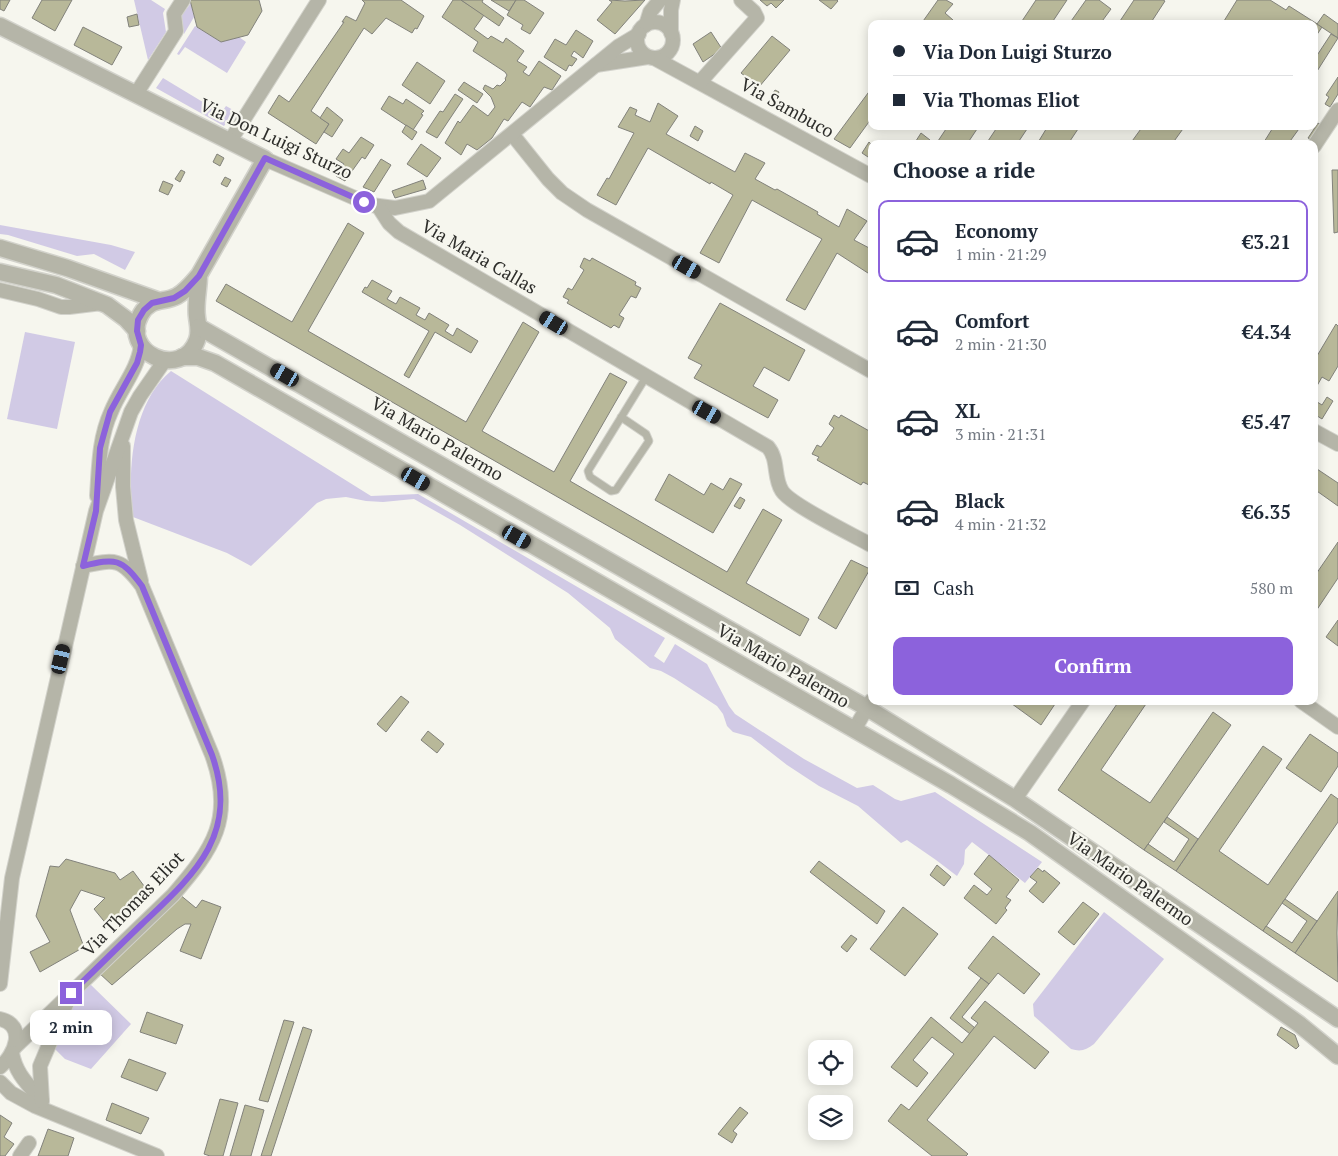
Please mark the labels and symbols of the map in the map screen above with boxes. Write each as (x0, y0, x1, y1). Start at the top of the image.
street label: Via Sambuco (736, 72, 839, 143)
street label: Via Don Luigi Sturzo (196, 92, 357, 184)
route start (353, 191, 375, 213)
street label: Via Maria Callas (417, 213, 542, 299)
car (670, 253, 703, 281)
car (537, 309, 570, 337)
car (268, 361, 301, 389)
street label: Via Mario Palermo (367, 390, 508, 486)
car (690, 398, 723, 426)
car (399, 465, 432, 493)
car (500, 523, 533, 551)
street label: Via Mario Palermo (713, 617, 854, 713)
car (50, 643, 71, 675)
street label: Via Mario Palermo (1063, 826, 1199, 931)
street label: Via Thomas Eliot (76, 845, 189, 961)
route end (60, 982, 82, 1004)
callout: 2 min (30, 1010, 112, 1046)

